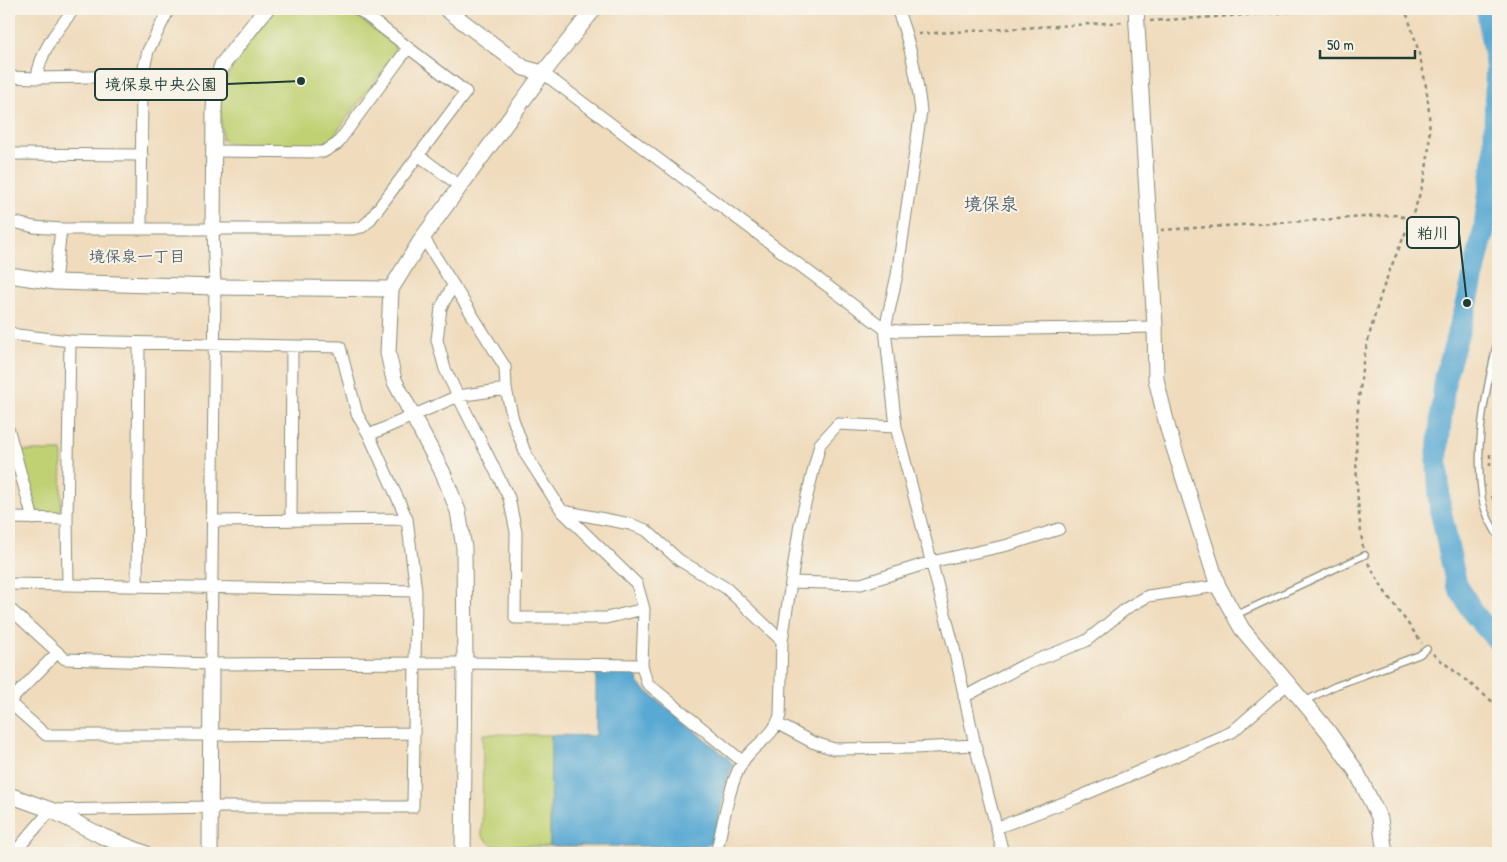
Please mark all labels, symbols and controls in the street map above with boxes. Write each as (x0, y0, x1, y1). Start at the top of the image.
scale bar (1320, 28, 1414, 60)
text: 50 m (1327, 34, 1354, 55)
callout: 境保泉中央公園 (95, 69, 227, 100)
text: 境保泉中央公園 (105, 73, 217, 95)
district label: 境保泉 (964, 191, 1018, 216)
callout: 粕川 (1407, 217, 1459, 248)
text: 粕川 (1417, 222, 1449, 244)
district label: 境保泉一丁目 (89, 245, 185, 267)

